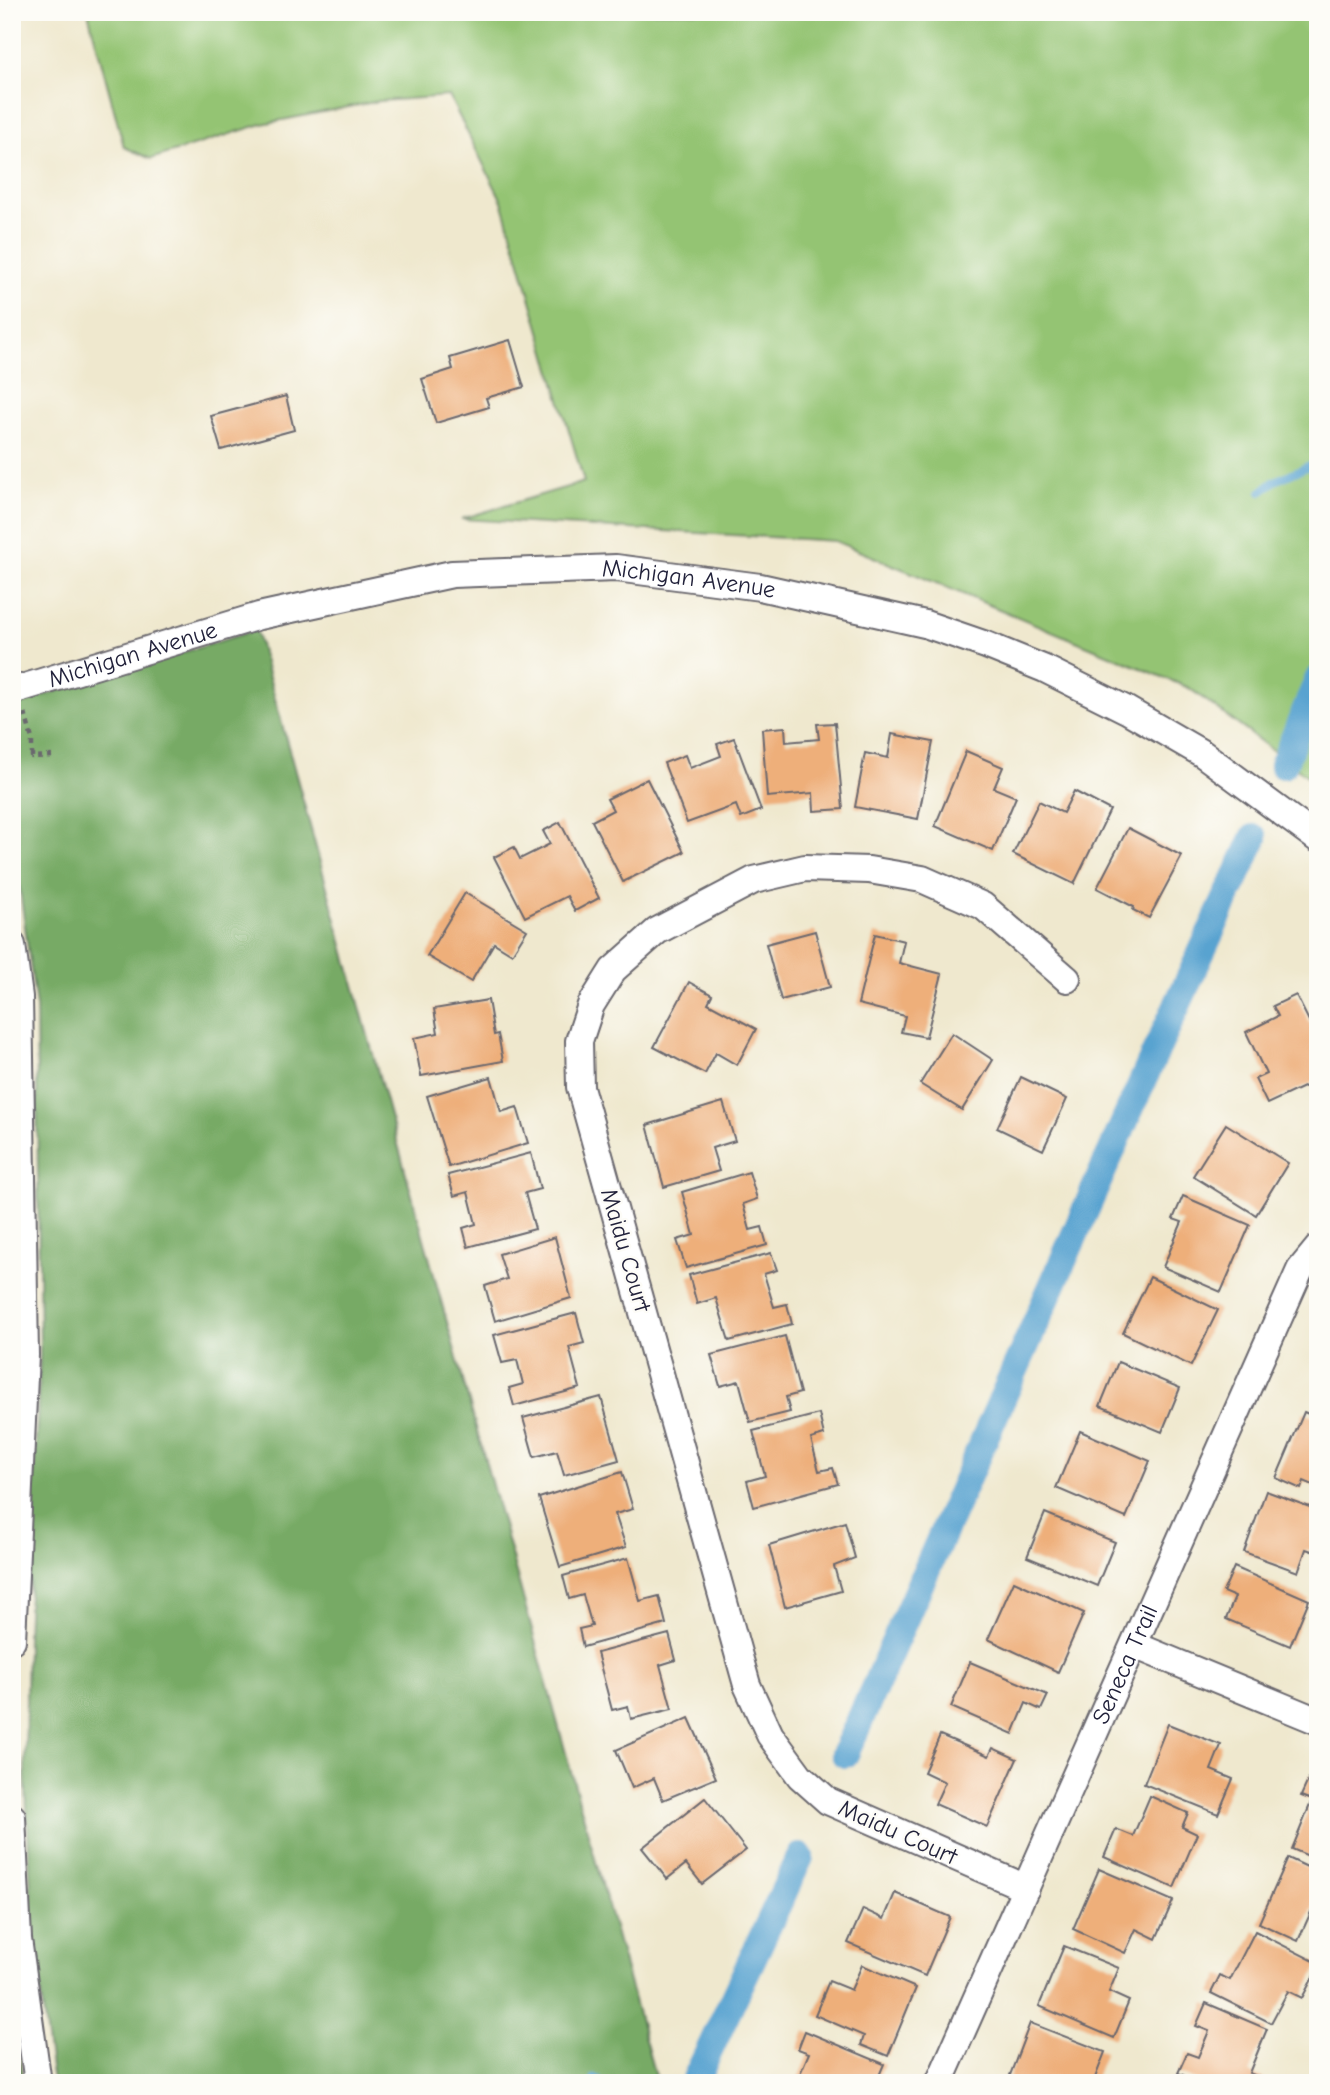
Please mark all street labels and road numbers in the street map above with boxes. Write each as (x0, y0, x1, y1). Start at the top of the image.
street label: Michigan Avenue (601, 554, 778, 604)
street label: Michigan Avenue (45, 616, 220, 693)
street label: Maidu Court (595, 1185, 657, 1316)
street label: Seneca Trail (1086, 1601, 1163, 1728)
street label: Maidu Court (834, 1793, 963, 1871)

